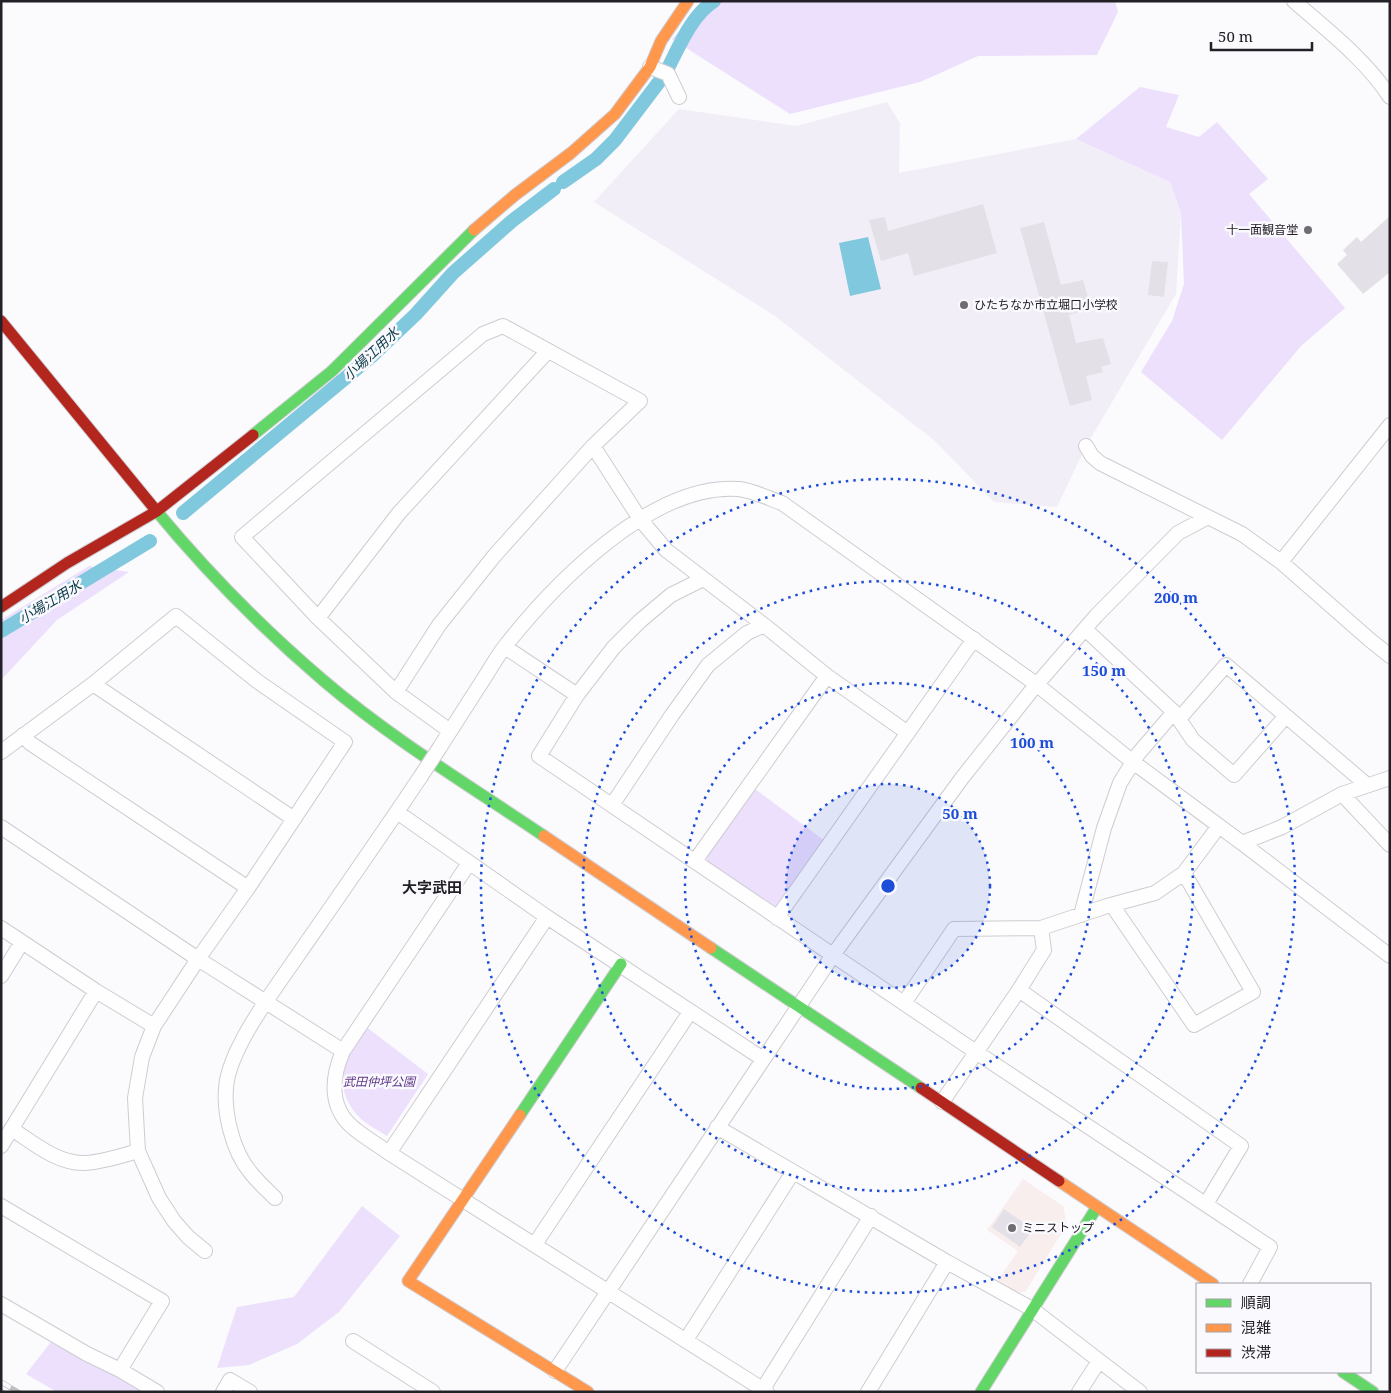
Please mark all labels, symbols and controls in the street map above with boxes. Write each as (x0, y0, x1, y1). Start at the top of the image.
scale bar (1211, 20, 1312, 52)
text: 50 m (1218, 26, 1253, 46)
place label: 十一面観音堂 (1226, 221, 1298, 238)
marker: 十一面観音堂 (1302, 224, 1314, 236)
place label: ひたちなか市立堀口小学校 (974, 296, 1118, 313)
marker: ひたちなか市立堀口小学校 (958, 299, 970, 311)
water label: 小場江用水 (339, 321, 404, 384)
water label: 小場江用水 (15, 574, 86, 628)
text: 200 m (1154, 587, 1198, 607)
text: 150 m (1082, 660, 1126, 680)
text: 100 m (1010, 732, 1054, 752)
text: 50 m (942, 803, 978, 823)
district label: 大字武田 (402, 877, 462, 897)
centre of rings (879, 877, 897, 895)
park label: 武田仲坪公園 (343, 1073, 417, 1090)
place label: ミニストップ (1022, 1219, 1094, 1236)
marker: ミニストップ (1006, 1222, 1018, 1234)
legend (1196, 1283, 1371, 1373)
text: 順調 (1241, 1292, 1271, 1312)
text: 混雑 (1241, 1317, 1271, 1337)
text: 渋滞 (1241, 1342, 1271, 1362)

